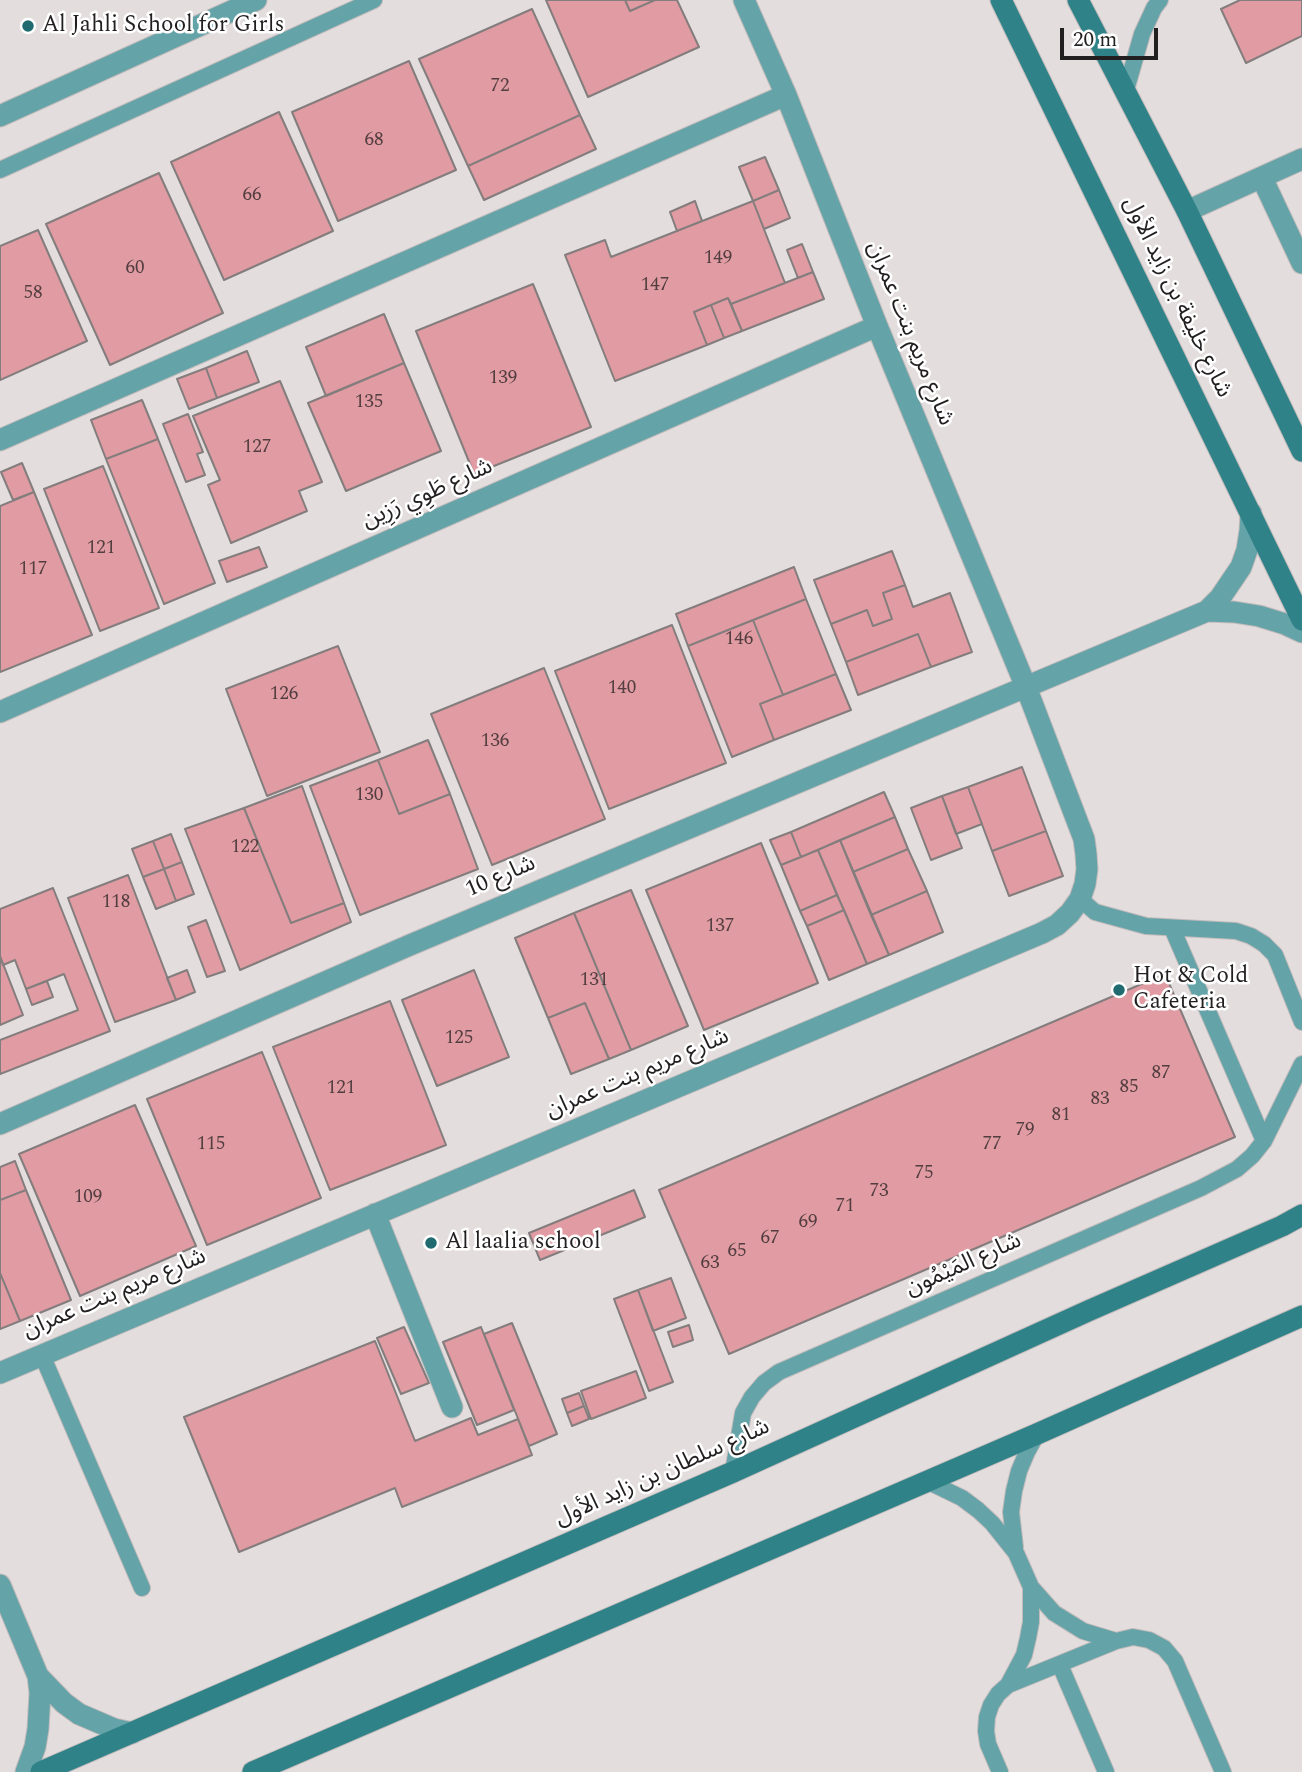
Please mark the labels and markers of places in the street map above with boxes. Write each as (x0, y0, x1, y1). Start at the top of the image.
place label: Al Jahli School for Girls (42, 12, 284, 40)
marker: Al Jahli School for Girls (20, 18, 36, 34)
place label: Hot & Cold Cafeteria (1133, 963, 1248, 1017)
marker: Hot & Cold Cafeteria (1111, 982, 1127, 998)
place label: Al laalia school (445, 1229, 601, 1257)
marker: Al laalia school (423, 1235, 439, 1251)

